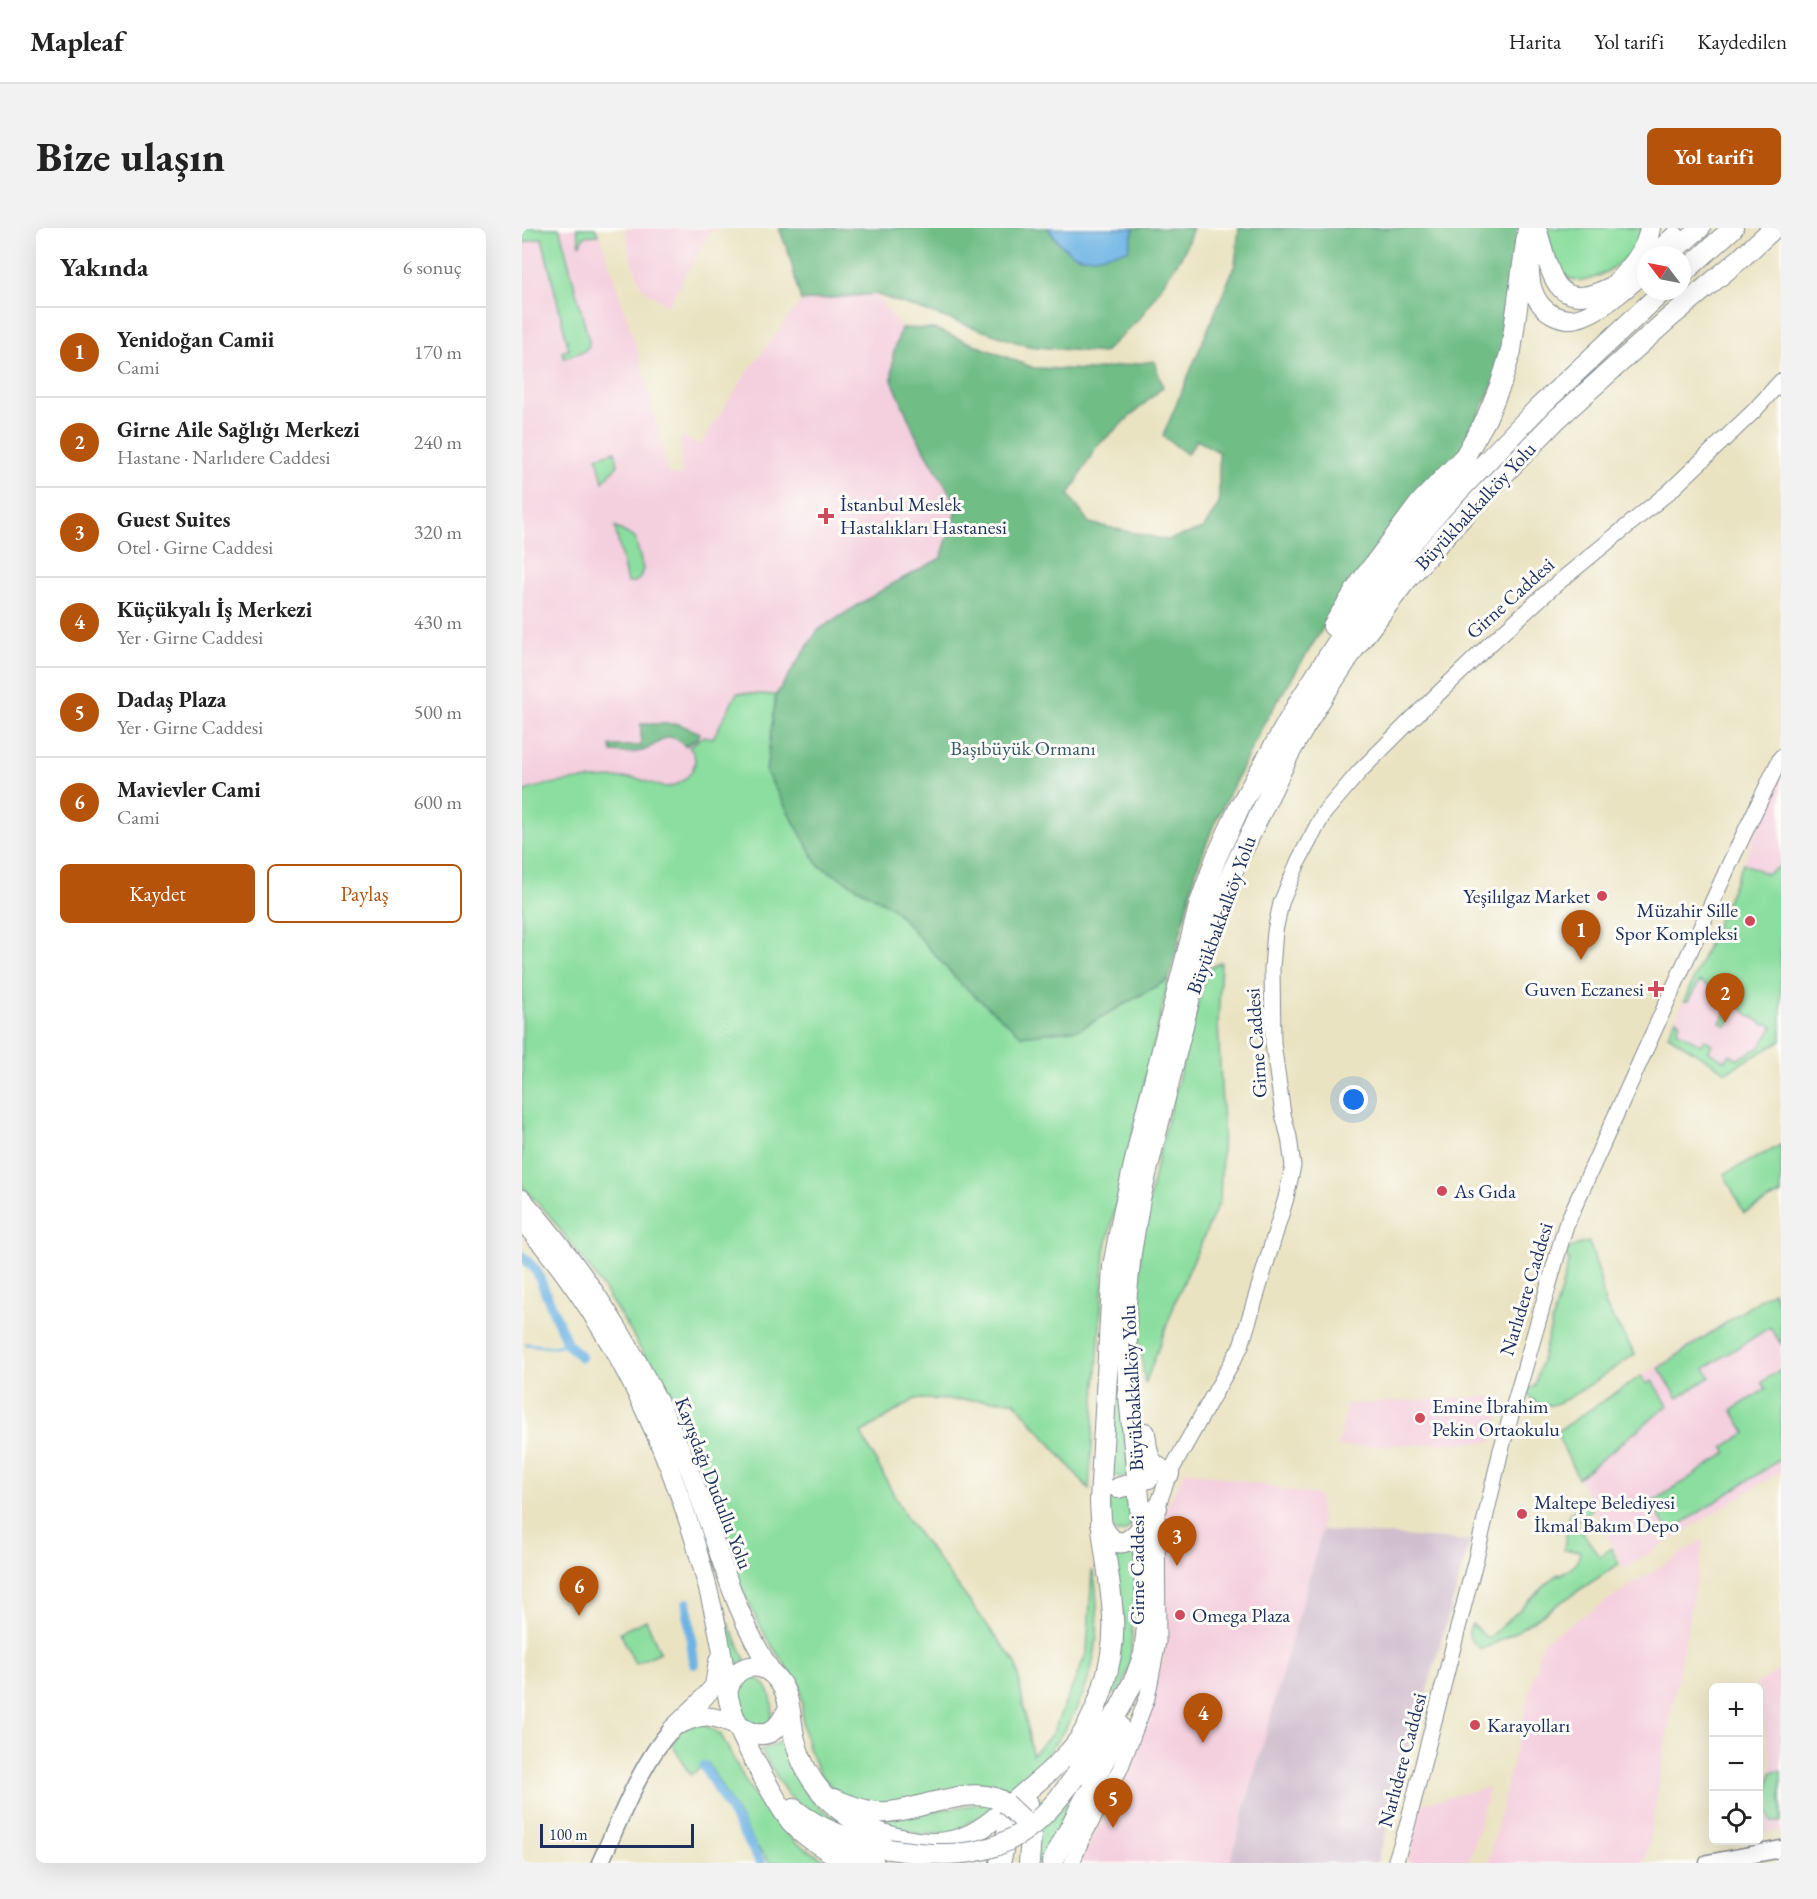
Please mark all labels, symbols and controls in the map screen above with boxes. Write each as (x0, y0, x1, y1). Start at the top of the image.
text: Mapleaf (30, 23, 124, 59)
text: Harita (1509, 28, 1561, 55)
text: Yol tarifi (1594, 28, 1664, 55)
text: Kaydedilen (1697, 28, 1787, 55)
button: Yol tarifi (1647, 128, 1781, 185)
text: Bize ulaşın (36, 129, 225, 184)
north arrow (1637, 246, 1691, 300)
text: Yakında (60, 250, 148, 284)
text: 6 sonuç (403, 254, 462, 280)
text: Yenidoğan Camii (117, 325, 274, 354)
text: 1 (74, 339, 85, 365)
text: 170 m (414, 339, 462, 365)
text: Cami (117, 354, 160, 380)
text: Girne Aile Sağlığı Merkezi (117, 415, 360, 444)
text: 2 (74, 429, 85, 455)
text: 240 m (414, 429, 462, 455)
street label: Büyükbakkalköy Yolu (1409, 436, 1542, 576)
text: Hastane · Narlıdere Caddesi (117, 444, 330, 470)
place label: İstanbul Meslek Hastalıkları Hastanesi (840, 491, 1007, 540)
text: Guest Suites (117, 505, 230, 534)
marker: İstanbul Meslek Hastalıkları Hastanesi (817, 507, 835, 525)
text: 3 (74, 519, 85, 545)
text: 320 m (414, 519, 462, 545)
text: Otel · Girne Caddesi (117, 534, 273, 560)
street label: Girne Caddesi (1460, 551, 1560, 644)
text: Küçükyalı İş Merkezi (117, 595, 312, 624)
text: 4 (74, 609, 85, 635)
text: 430 m (414, 609, 462, 635)
text: Yer · Girne Caddesi (117, 624, 263, 650)
text: Dadaş Plaza (117, 685, 227, 714)
text: 5 (74, 699, 85, 725)
text: 500 m (414, 699, 462, 725)
text: Yer · Girne Caddesi (117, 714, 263, 740)
park label: Başıbüyük Ormanı (950, 735, 1096, 761)
text: Mavievler Cami (117, 775, 261, 804)
text: 6 (74, 789, 85, 815)
text: 600 m (414, 789, 462, 815)
text: Cami (117, 804, 160, 830)
street label: Büyükbakkalköy Yolu (1180, 832, 1262, 998)
button: Kaydet (60, 864, 255, 923)
button: Paylaş (267, 864, 462, 923)
place label: Yeşilılgaz Market (1463, 883, 1591, 909)
marker: Yeşilılgaz Market (1595, 889, 1609, 903)
place label: Müzahir Sille Spor Kompleksi (1615, 897, 1738, 946)
pin: 1 (1562, 910, 1600, 960)
marker: Müzahir Sille Spor Kompleksi (1743, 914, 1757, 928)
pin: 2 (1706, 974, 1744, 1023)
place label: Guven Eczanesi (1525, 976, 1644, 1002)
marker: Guven Eczanesi (1649, 982, 1663, 996)
street label: Girne Caddesi (1239, 987, 1273, 1099)
your location (1339, 1085, 1368, 1114)
place label: As Gıda (1453, 1178, 1516, 1204)
marker: As Gıda (1435, 1184, 1449, 1198)
street label: Narlıdere Caddesi (1493, 1219, 1559, 1359)
street label: Büyükbakkalköy Yolu (1115, 1304, 1149, 1472)
street label: Kayışdağı Dudullu Yolu (669, 1393, 759, 1573)
place label: Emine İbrahim Pekin Ortaokulu (1432, 1393, 1560, 1442)
marker: Emine İbrahim Pekin Ortaokulu (1413, 1411, 1427, 1425)
place label: Maltepe Belediyesi İkmal Bakım Depo (1534, 1489, 1679, 1538)
marker: Maltepe Belediyesi İkmal Bakım Depo (1515, 1507, 1529, 1521)
street label: Girne Caddesi (1124, 1515, 1150, 1625)
pin: 3 (1158, 1516, 1196, 1566)
pin: 6 (560, 1566, 598, 1616)
place label: Omega Plaza (1192, 1602, 1290, 1628)
marker: Omega Plaza (1173, 1608, 1187, 1622)
map controls (1709, 1683, 1763, 1845)
button: + (1709, 1683, 1763, 1737)
street label: Narlıdere Caddesi (1372, 1690, 1432, 1830)
pin: 4 (1184, 1694, 1222, 1743)
place label: Karayolları (1487, 1712, 1570, 1738)
marker: Karayolları (1468, 1718, 1482, 1732)
button: − (1709, 1737, 1763, 1791)
pin: 5 (1094, 1778, 1132, 1828)
button: locate (1709, 1791, 1763, 1845)
scale bar (540, 1821, 694, 1848)
text: 100 m (549, 1824, 588, 1845)

